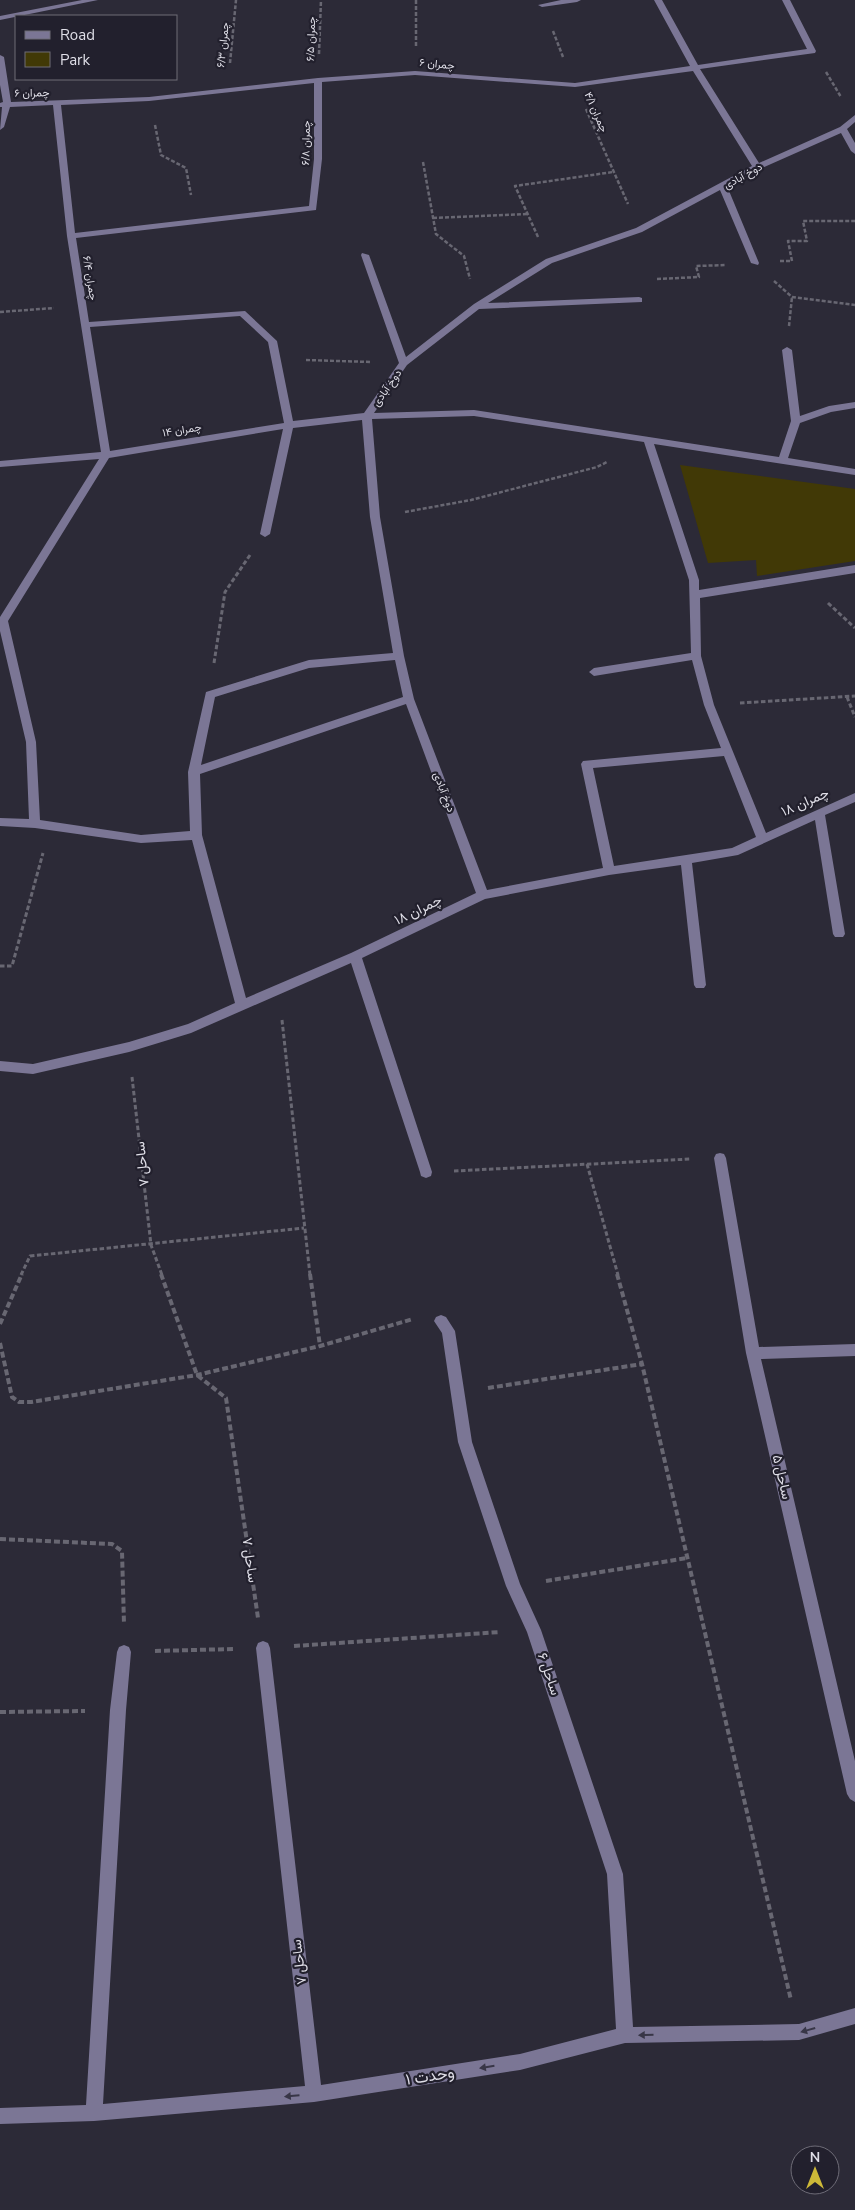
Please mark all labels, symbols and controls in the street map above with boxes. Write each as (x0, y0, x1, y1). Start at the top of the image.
legend (15, 15, 178, 80)
street label: چمران ۶/۵ (303, 16, 319, 62)
street label: چمران ۶/۳ (213, 21, 233, 69)
text: Road (60, 25, 95, 45)
text: Park (60, 50, 90, 70)
street label: چمران ۶ (419, 55, 455, 73)
street label: چمران ۶ (14, 85, 50, 101)
street label: چمران ۴/۱ (580, 90, 612, 134)
street label: چمران ۶/۸ (298, 120, 314, 166)
street label: دوخ آبادی (721, 159, 765, 193)
street label: چمران ۶/۴ (79, 255, 101, 301)
street label: دوخ آبادی (369, 366, 405, 410)
street label: چمران ۱۴ (161, 420, 203, 440)
street label: دوخ آبادی (429, 770, 459, 814)
street label: چمران ۱۸ (778, 783, 832, 821)
street label: چمران ۱۸ (391, 890, 445, 930)
street label: ساحل ۷ (130, 1140, 154, 1188)
street label: ساحل ۵ (768, 1453, 796, 1501)
street label: ساحل ۷ (237, 1536, 263, 1584)
street label: ساحل ۶ (533, 1650, 565, 1698)
street label: ساحل ۷ (287, 1938, 311, 1986)
one-way arrow (801, 2026, 816, 2034)
one-way arrow (638, 2031, 654, 2039)
street label: وحدت ۱ (404, 2061, 456, 2091)
one-way arrow (479, 2063, 495, 2071)
one-way arrow (284, 2092, 300, 2100)
north arrow (790, 2145, 840, 2195)
text: N (810, 2148, 820, 2167)

